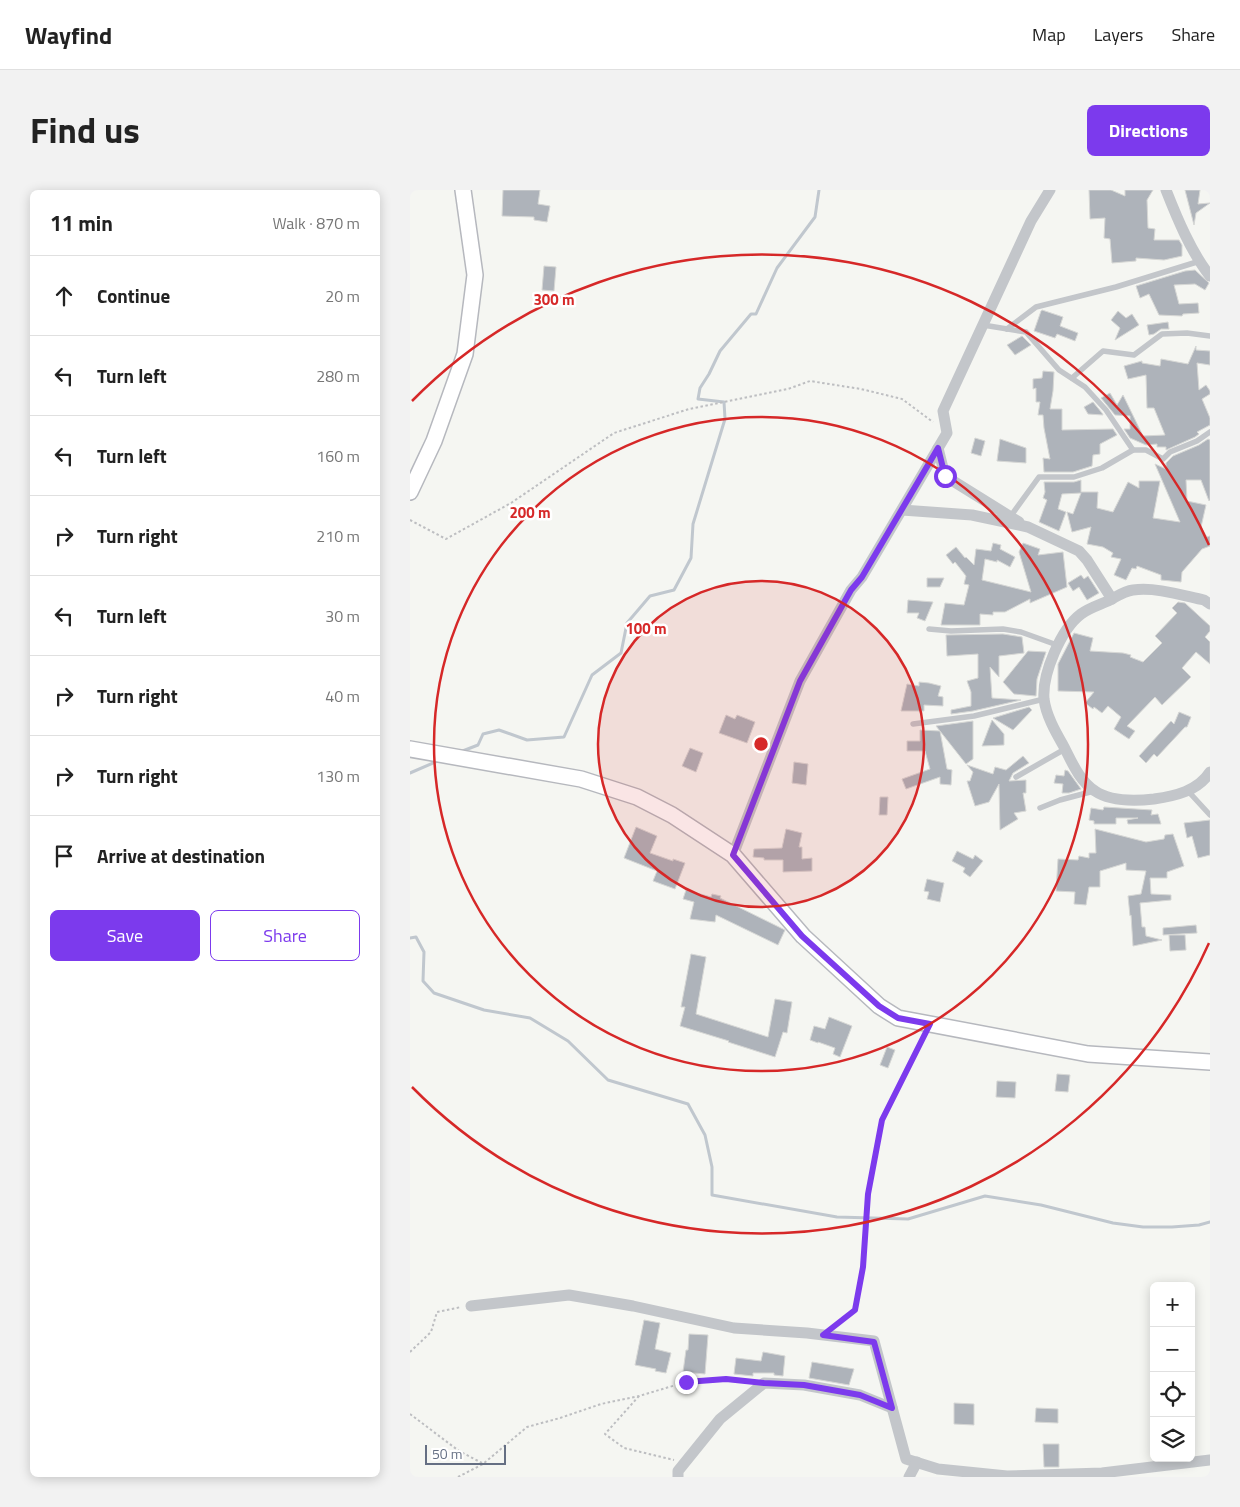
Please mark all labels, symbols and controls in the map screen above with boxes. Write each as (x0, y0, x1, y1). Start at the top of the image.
text: Wayfind (25, 17, 112, 53)
text: Map (1032, 21, 1066, 48)
text: Layers (1094, 21, 1143, 48)
text: Share (1171, 21, 1215, 48)
text: Find us (30, 103, 140, 157)
button: Directions (1087, 105, 1210, 156)
text: 11 min (50, 207, 113, 239)
text: Walk · 870 m (272, 211, 360, 235)
text: Continue (97, 281, 170, 310)
icon: ahead (50, 282, 78, 310)
text: 20 m (325, 284, 360, 308)
text: 300 m (533, 288, 575, 311)
text: Turn left (97, 361, 167, 390)
icon: left (50, 362, 78, 390)
text: 280 m (316, 364, 360, 388)
text: Turn left (97, 441, 167, 470)
icon: left (50, 442, 78, 470)
text: 160 m (316, 444, 360, 468)
route start (934, 465, 957, 488)
text: 200 m (509, 501, 551, 524)
text: Turn right (97, 521, 178, 550)
icon: right (50, 522, 78, 550)
text: 210 m (316, 524, 360, 548)
text: Turn left (97, 601, 167, 630)
icon: left (50, 602, 78, 630)
text: 30 m (325, 604, 360, 628)
text: 100 m (625, 617, 667, 640)
text: Turn right (97, 681, 178, 710)
icon: right (50, 682, 78, 710)
text: 40 m (325, 684, 360, 708)
centre of rings (752, 735, 770, 753)
text: Turn right (97, 761, 178, 790)
icon: right (50, 762, 78, 790)
text: 130 m (316, 764, 360, 788)
text: Arrive at destination (97, 841, 265, 870)
icon: arrive (50, 842, 78, 870)
button: Save (50, 910, 200, 961)
button: Share (210, 910, 360, 961)
map controls (1150, 1282, 1195, 1462)
button: + (1150, 1282, 1195, 1327)
button: − (1150, 1327, 1195, 1372)
route end (675, 1371, 698, 1394)
button: locate (1150, 1372, 1195, 1417)
button: layers (1150, 1417, 1195, 1462)
scale bar (425, 1442, 506, 1465)
text: 50 m (432, 1443, 462, 1464)

